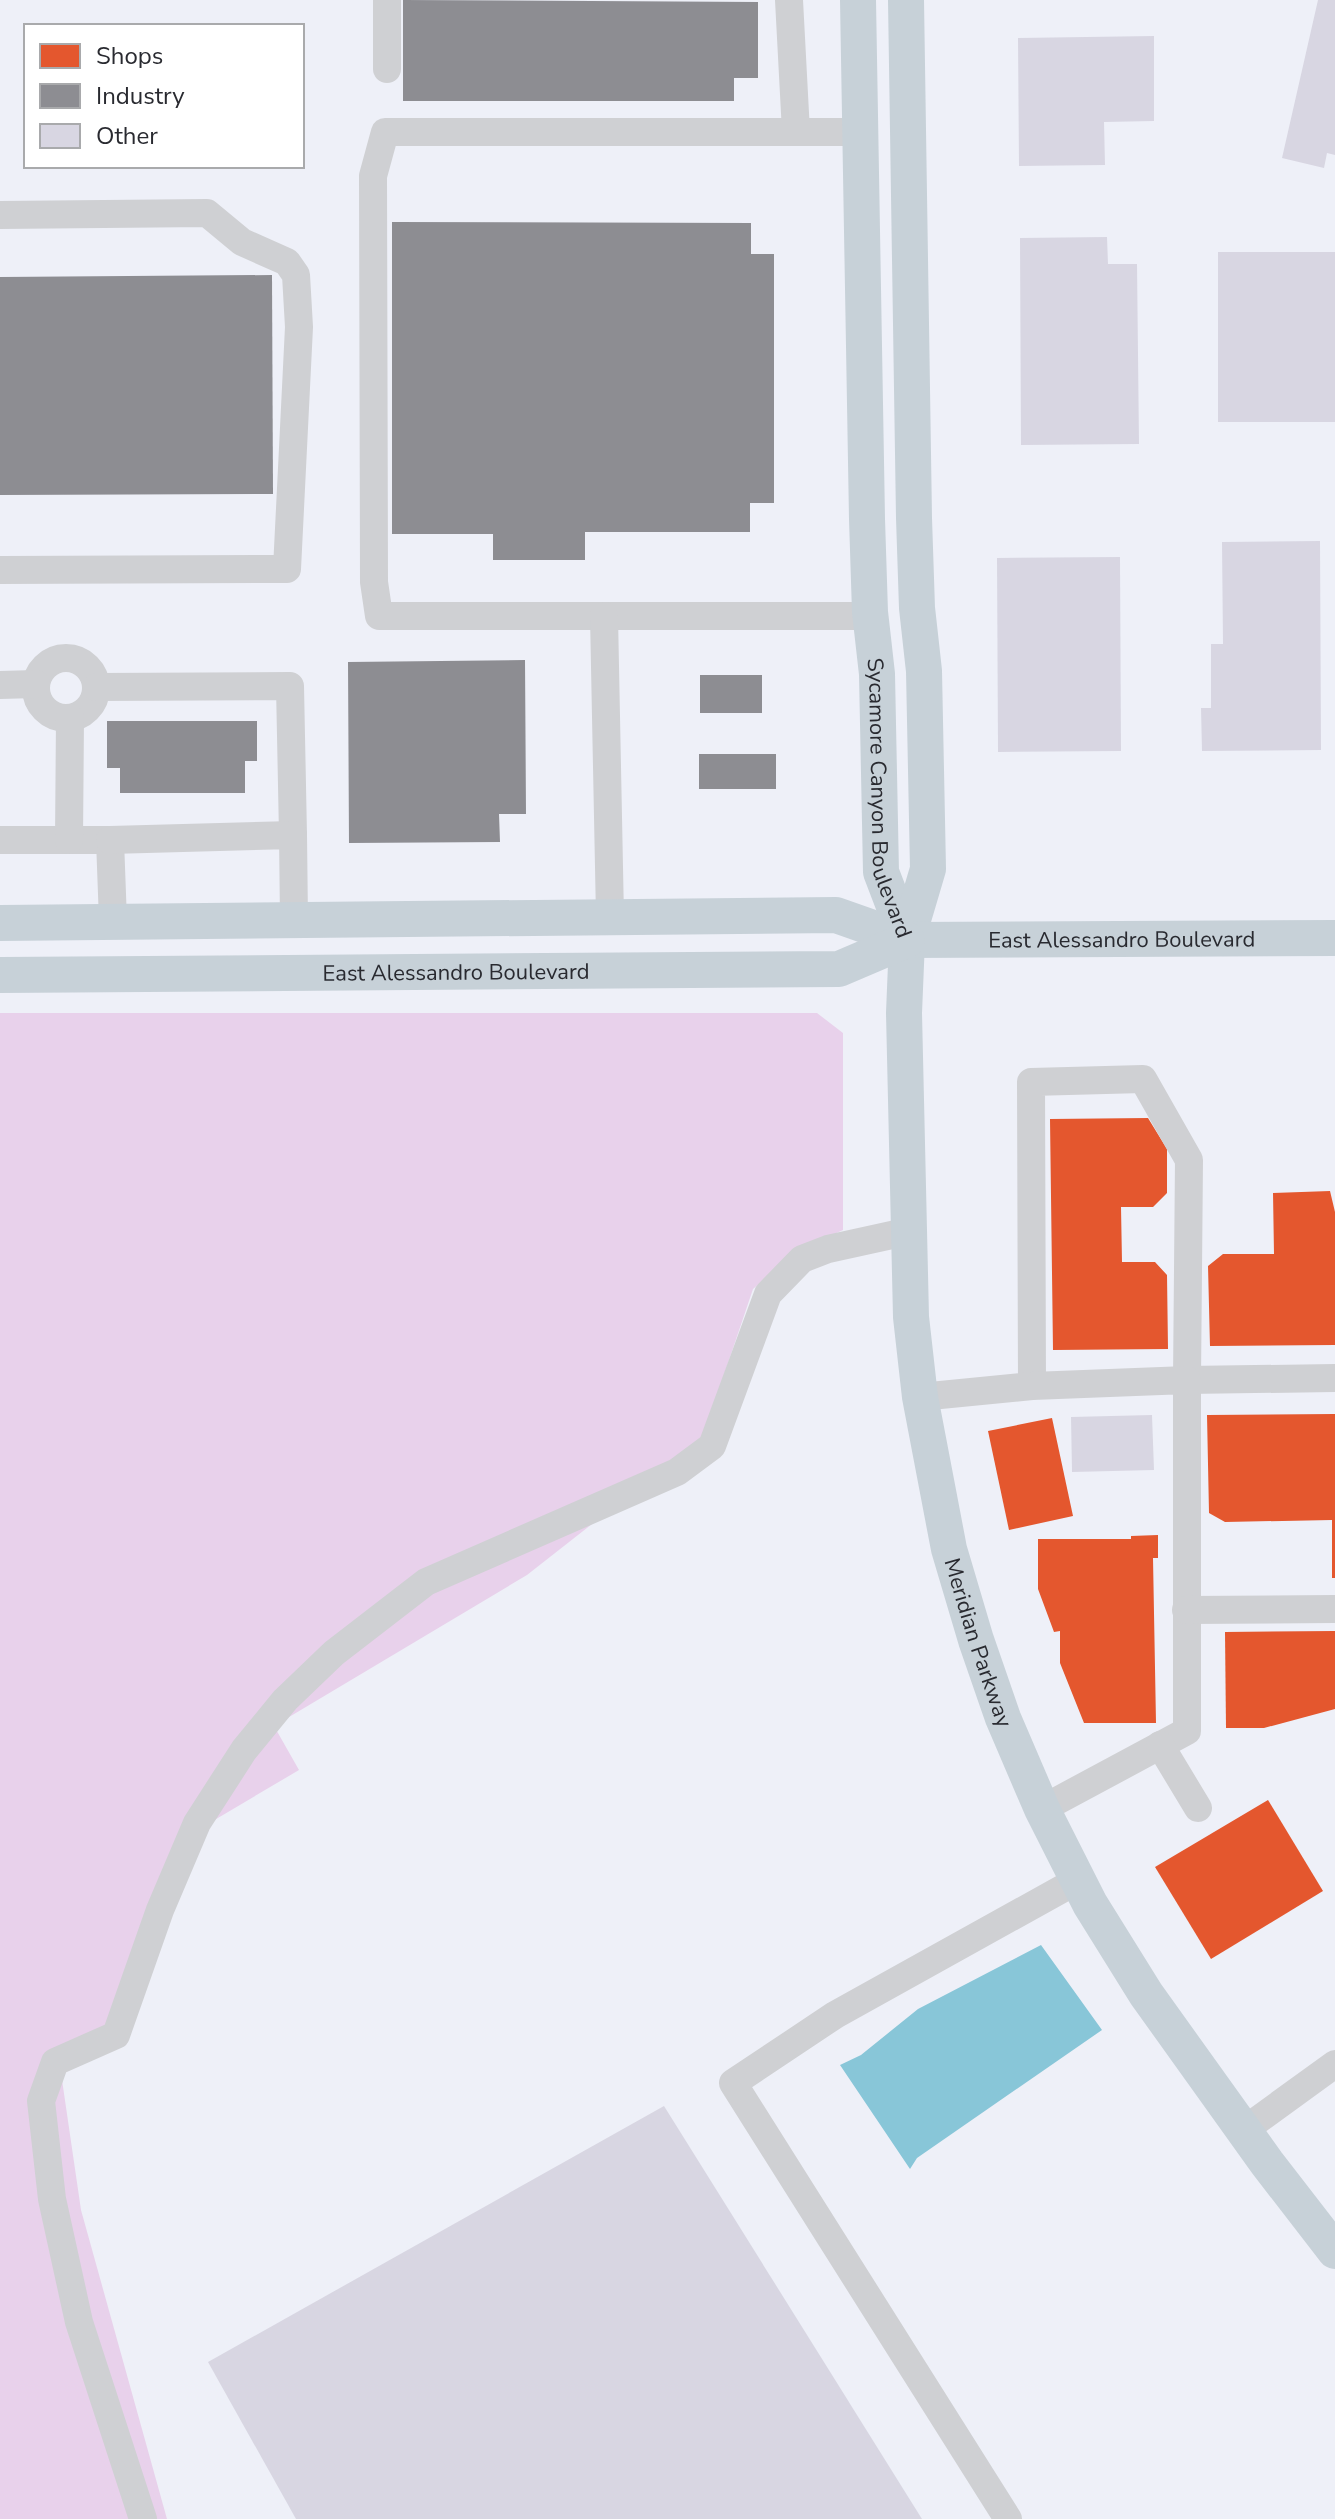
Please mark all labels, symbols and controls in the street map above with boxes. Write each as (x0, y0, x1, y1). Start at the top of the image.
legend (24, 24, 304, 168)
text: Shops (96, 40, 163, 72)
text: Industry (96, 80, 185, 112)
text: Other (96, 120, 158, 152)
street label: Sycamore Canyon Boulevard (859, 656, 919, 942)
street label: East Alessandro Boulevard (988, 924, 1255, 956)
street label: East Alessandro Boulevard (322, 957, 590, 989)
street label: Meridian Parkway (937, 1555, 1020, 1733)

